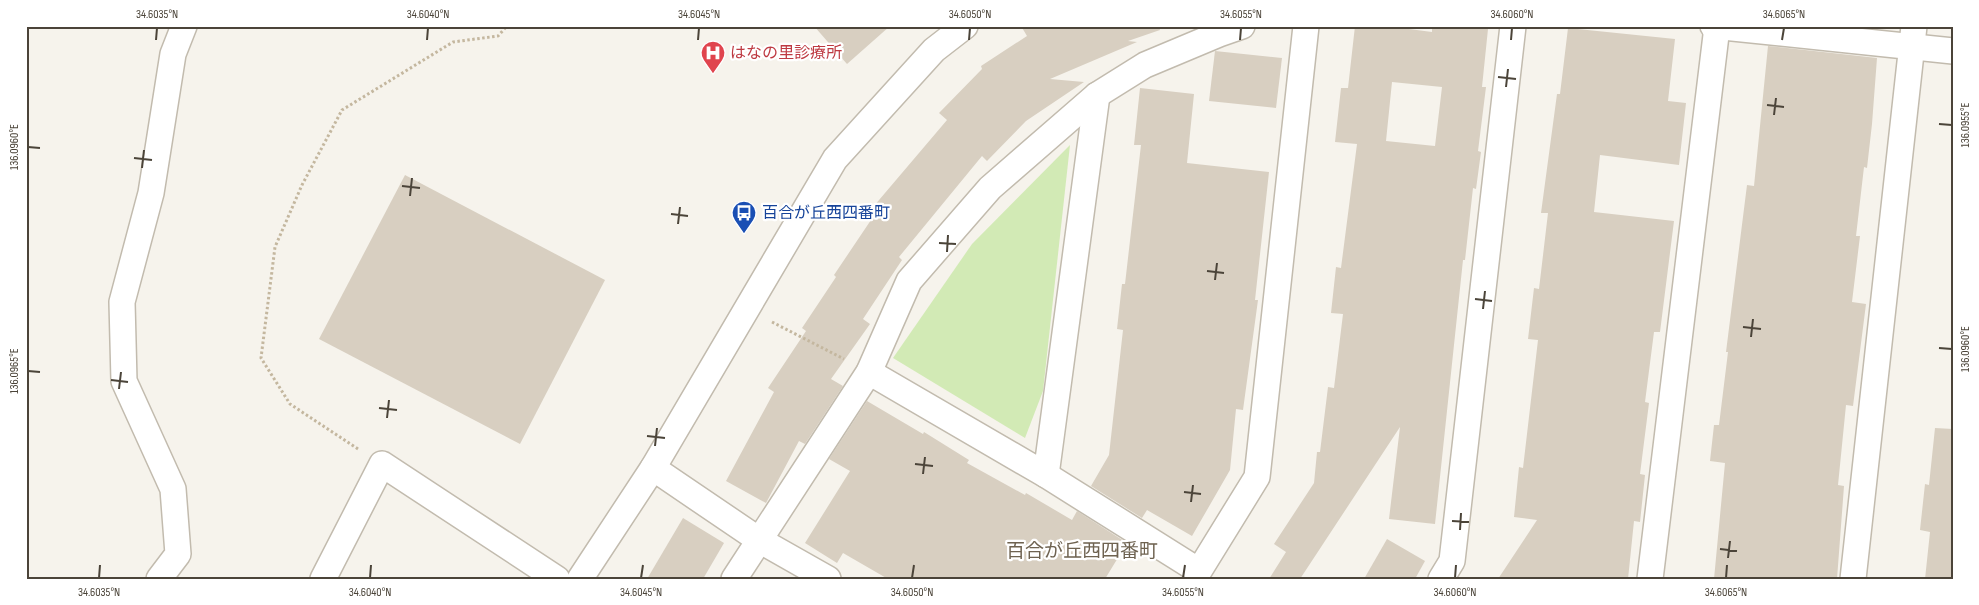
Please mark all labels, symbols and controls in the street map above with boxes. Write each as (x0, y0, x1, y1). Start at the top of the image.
text: 34.6035°N (136, 7, 178, 22)
text: 34.6040°N (407, 7, 449, 22)
text: 34.6045°N (678, 7, 720, 22)
text: 34.6050°N (949, 7, 991, 22)
text: 34.6055°N (1220, 7, 1262, 22)
text: 34.6060°N (1491, 7, 1533, 22)
text: 34.6065°N (1763, 7, 1805, 22)
hospital icon: はなの里診療所 (700, 40, 726, 74)
place label: はなの里診療所 (730, 44, 842, 63)
text: 136.0955°E (1958, 102, 1973, 147)
text: 136.0960°E (7, 124, 22, 170)
bus stop icon: 百合が丘西四番町 (731, 200, 757, 234)
place label: 百合が丘西四番町 (762, 204, 890, 223)
text: 136.0960°E (1958, 326, 1973, 372)
text: 136.0965°E (7, 348, 22, 394)
district label: 百合が丘西四番町 (1006, 540, 1158, 563)
text: 34.6035°N (78, 585, 120, 600)
text: 34.6040°N (349, 585, 391, 600)
text: 34.6045°N (620, 585, 662, 600)
text: 34.6050°N (891, 585, 933, 600)
text: 34.6055°N (1162, 585, 1204, 600)
text: 34.6060°N (1434, 585, 1476, 600)
text: 34.6065°N (1705, 585, 1747, 600)

